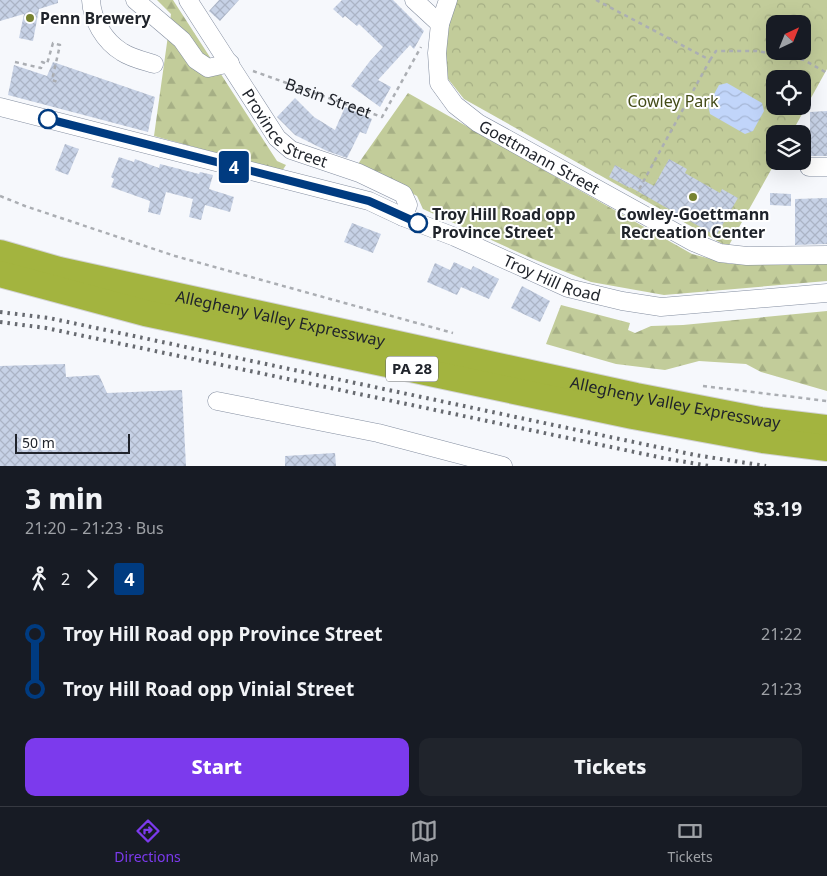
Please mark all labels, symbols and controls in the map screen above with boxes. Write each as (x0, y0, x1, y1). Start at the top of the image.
place label: Penn Brewery (40, 7, 152, 29)
marker: Penn Brewery (24, 12, 36, 24)
north arrow (766, 15, 811, 60)
map controls (766, 15, 811, 170)
button: locate (766, 70, 811, 115)
street label: Basin Street (282, 72, 375, 123)
street label: Province Street (237, 84, 331, 173)
park label: Cowley Park (627, 90, 719, 112)
unlabelled marker (38, 109, 58, 129)
street label: Goettmann Street (475, 115, 604, 199)
button: layers (766, 125, 811, 170)
line badge: 4 (218, 151, 250, 183)
text: 4 (229, 155, 239, 179)
marker: Cowley-Goettmann Recreation Center (687, 191, 699, 203)
place label: Troy Hill Road opp Province Street (432, 203, 576, 243)
place label: Cowley-Goettmann Recreation Center (617, 203, 769, 243)
marker: Troy Hill Road opp Province Street (408, 213, 428, 233)
street label: Troy Hill Road (500, 249, 603, 307)
street label: Allegheny Valley Expressway (174, 285, 388, 352)
road number: PA 28 (386, 356, 438, 382)
street label: Allegheny Valley Expressway (568, 371, 783, 433)
scale bar (15, 431, 130, 454)
text: 50 m (22, 433, 55, 452)
text: 3 min (25, 479, 103, 517)
text: $3.19 (753, 496, 802, 522)
text: 21:20 – 21:23 · Bus (25, 517, 164, 539)
icon: walk (25, 565, 53, 593)
icon: forward (78, 565, 106, 593)
text: 4 (124, 567, 134, 591)
text: 2 (61, 568, 70, 590)
text: Troy Hill Road opp Province Street (63, 621, 383, 647)
text: 21:22 (761, 623, 802, 645)
text: Troy Hill Road opp Vinial Street (63, 676, 354, 702)
text: 21:23 (761, 678, 802, 700)
button: Start (25, 738, 409, 796)
button: Tickets (419, 738, 802, 796)
tab: Directions (114, 817, 181, 866)
tab: Map (410, 817, 439, 866)
tab: Tickets (667, 817, 713, 866)

